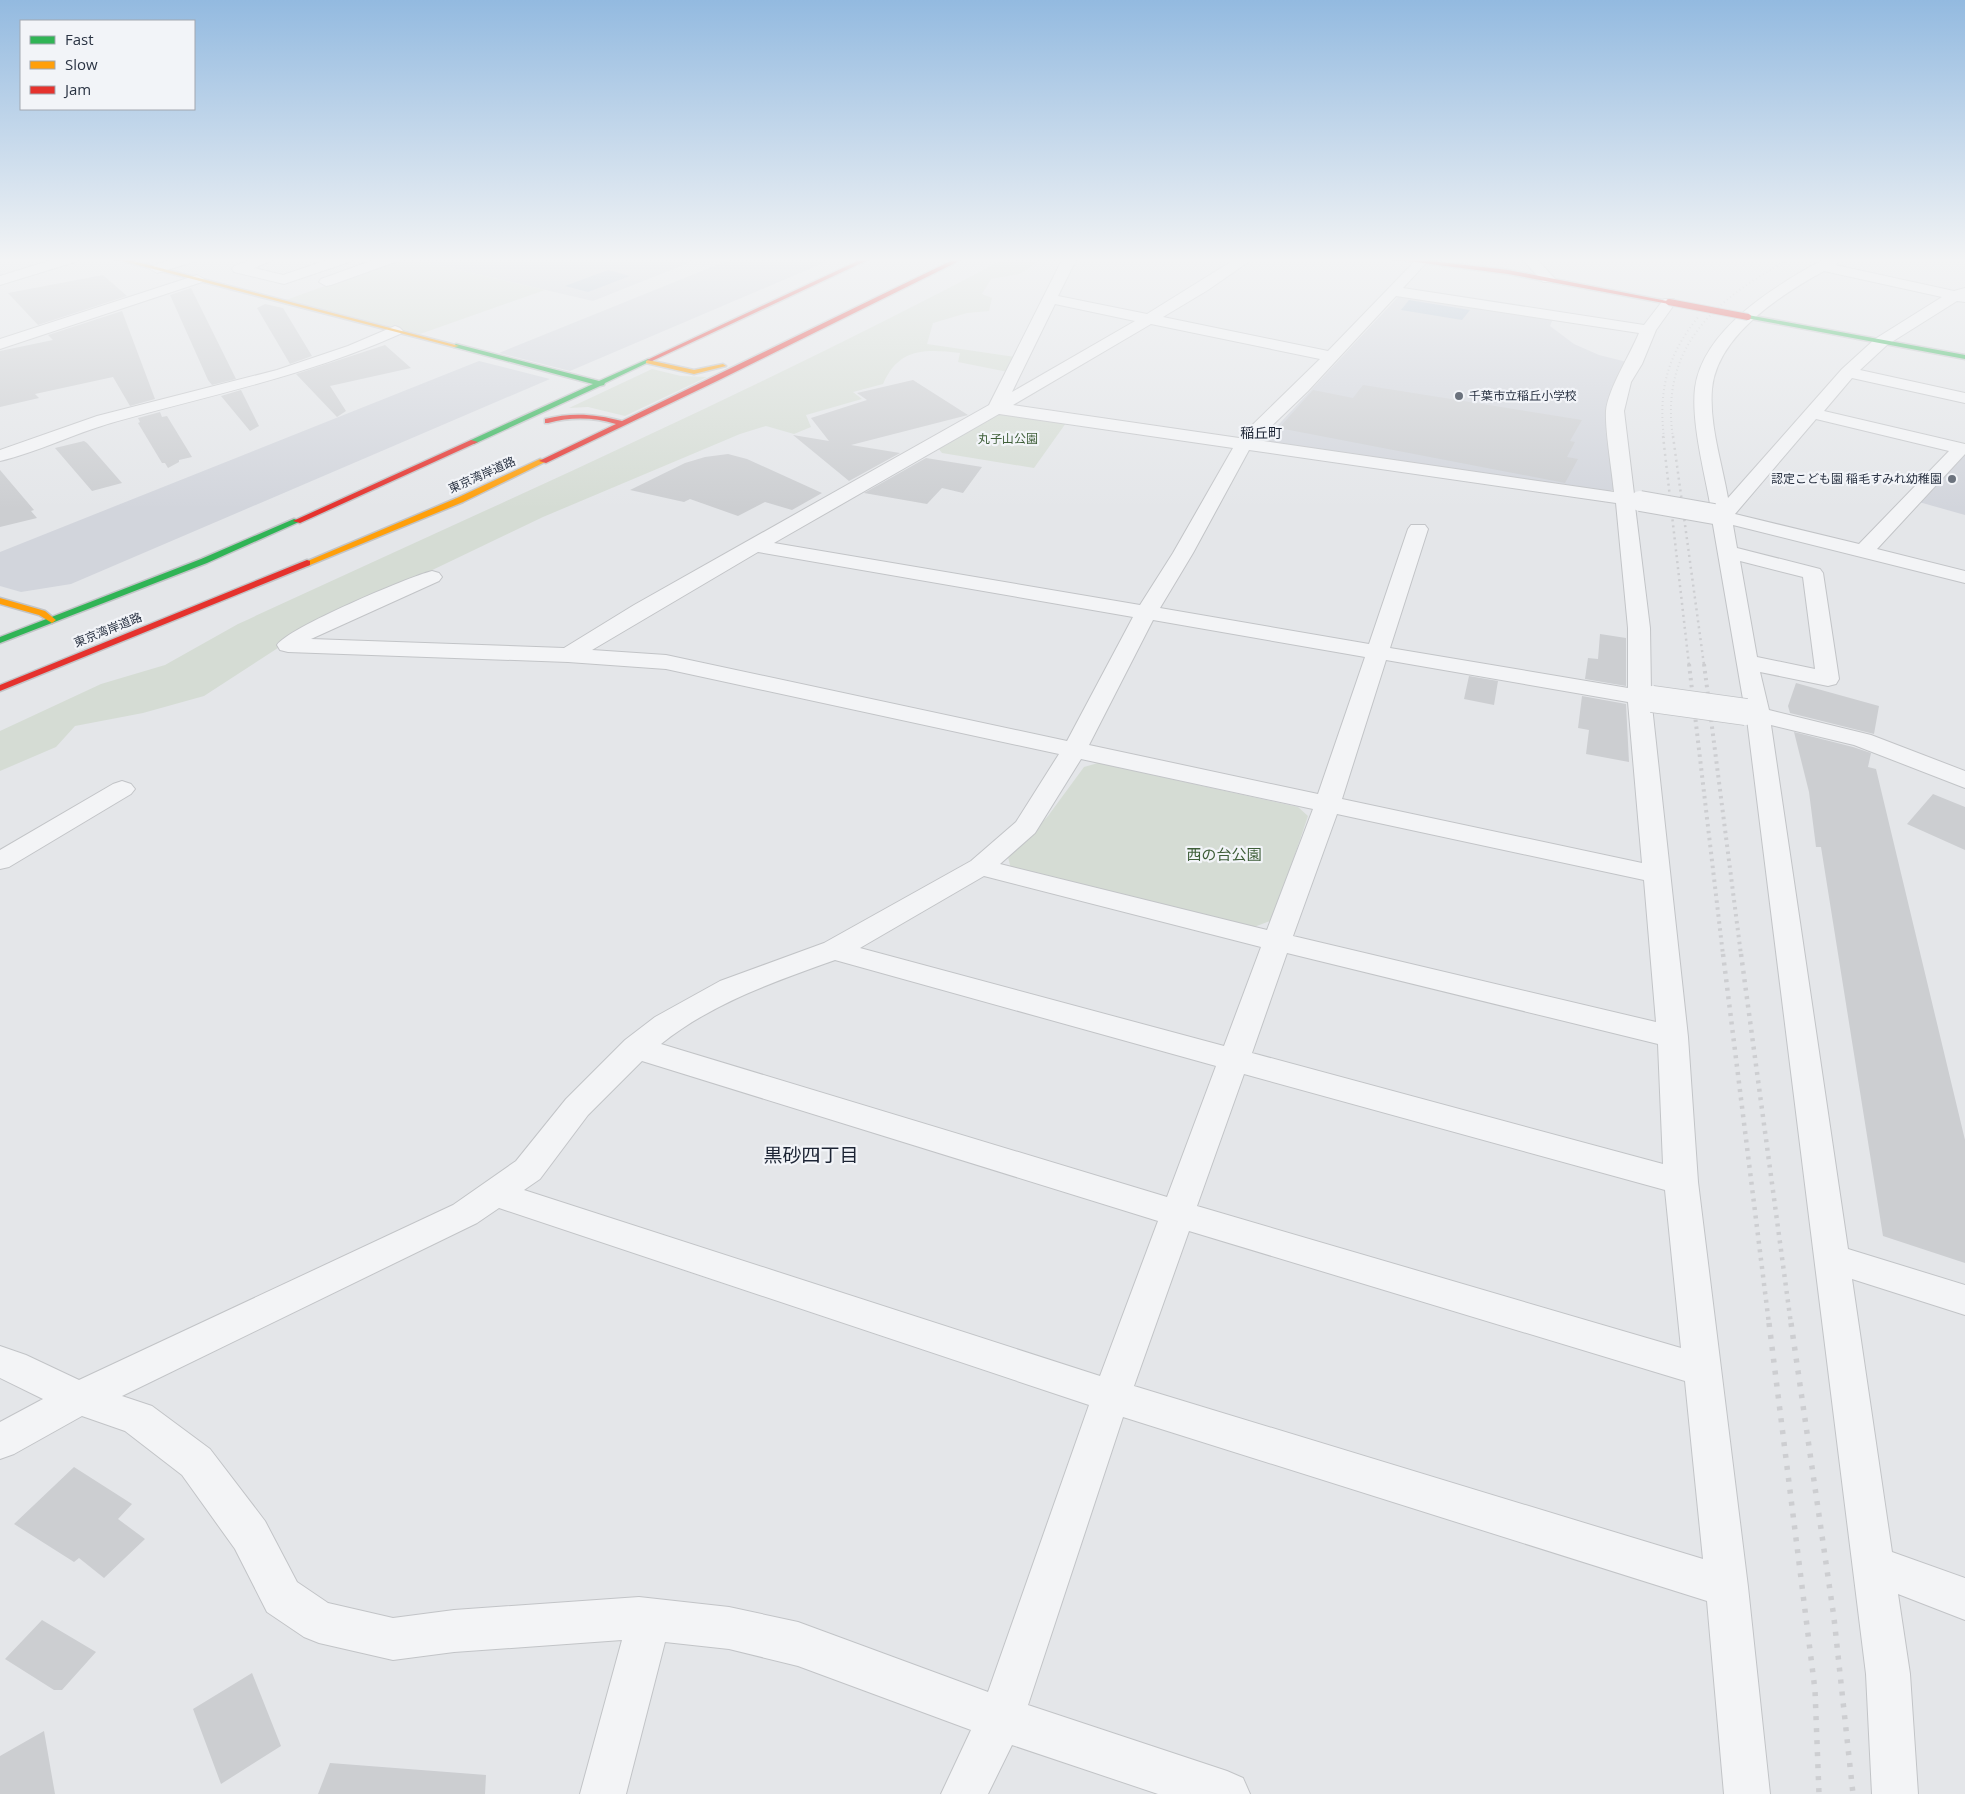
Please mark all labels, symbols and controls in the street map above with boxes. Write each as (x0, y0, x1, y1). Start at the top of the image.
legend (20, 20, 195, 110)
text: Fast (65, 29, 94, 49)
text: Slow (65, 54, 98, 74)
text: Jam (63, 79, 91, 99)
place label: 千葉市立稲丘小学校 (1469, 387, 1577, 404)
marker: 千葉市立稲丘小学校 (1453, 390, 1465, 402)
district label: 稲丘町 (1240, 423, 1282, 442)
park label: 丸子山公園 (978, 430, 1038, 447)
street label: 東京湾岸道路 (445, 452, 518, 497)
place label: 認定こども園 稲毛すみれ幼稚園 (1771, 470, 1942, 487)
marker: 認定こども園 稲毛すみれ幼稚園 (1946, 473, 1958, 485)
street label: 東京湾岸道路 (71, 608, 144, 651)
park label: 西の台公園 (1186, 844, 1262, 864)
district label: 黒砂四丁目 (763, 1142, 859, 1168)

